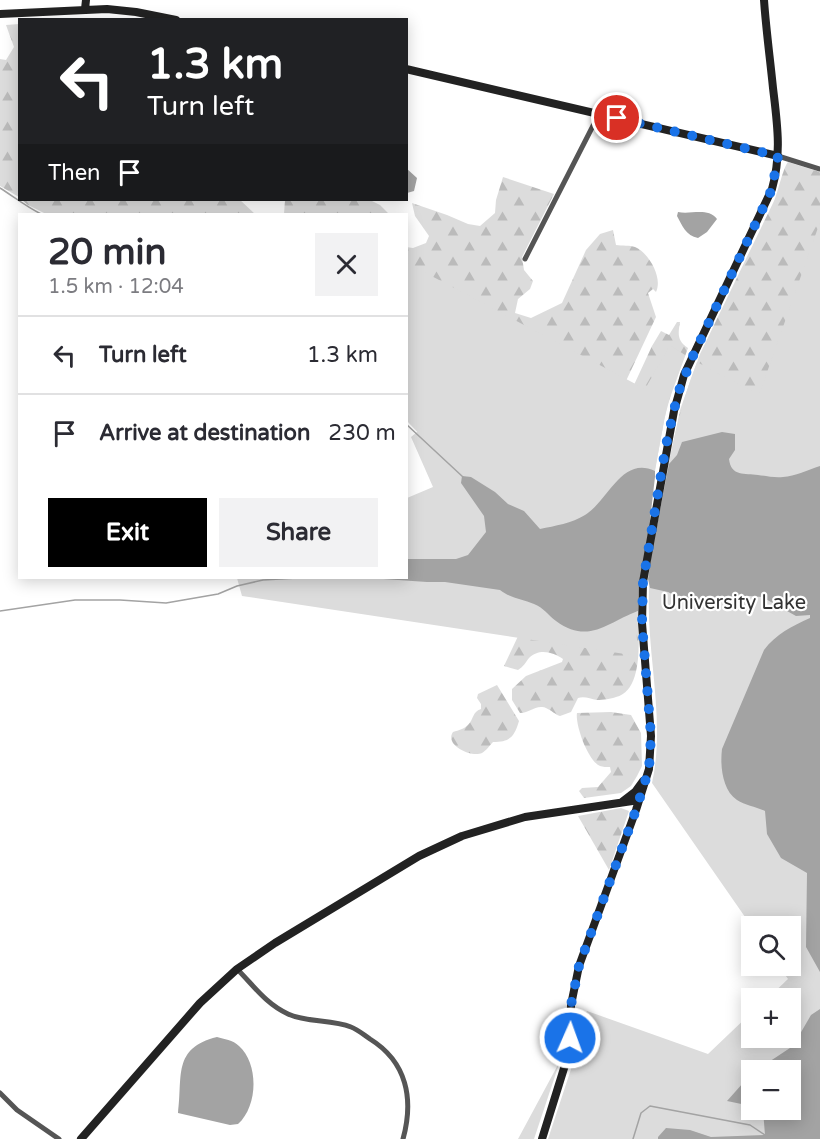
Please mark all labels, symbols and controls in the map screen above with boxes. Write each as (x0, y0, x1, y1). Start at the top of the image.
text: 1.3 km (147, 39, 283, 90)
icon: left (48, 42, 126, 120)
text: Turn left (147, 90, 254, 123)
pin (591, 92, 642, 143)
icon: arrive (600, 101, 633, 134)
icon: arrive (113, 156, 146, 189)
text: Then (48, 160, 101, 186)
text: 20 min (48, 231, 167, 274)
button: close (315, 233, 378, 296)
text: 1.5 km · 12:04 (48, 275, 184, 299)
icon: left (48, 339, 81, 372)
text: Turn left (99, 342, 187, 368)
text: 1.3 km (307, 342, 378, 368)
icon: arrive (48, 417, 81, 450)
text: Arrive at destination (99, 420, 310, 446)
text: 230 m (328, 420, 396, 446)
button: Exit (48, 498, 207, 567)
button: Share (219, 498, 378, 567)
park label: University Lake (662, 591, 806, 615)
map controls (741, 916, 801, 1120)
button: search (741, 916, 801, 976)
button: + (741, 988, 801, 1048)
position arrow (538, 1006, 602, 1070)
button: − (741, 1060, 801, 1120)

